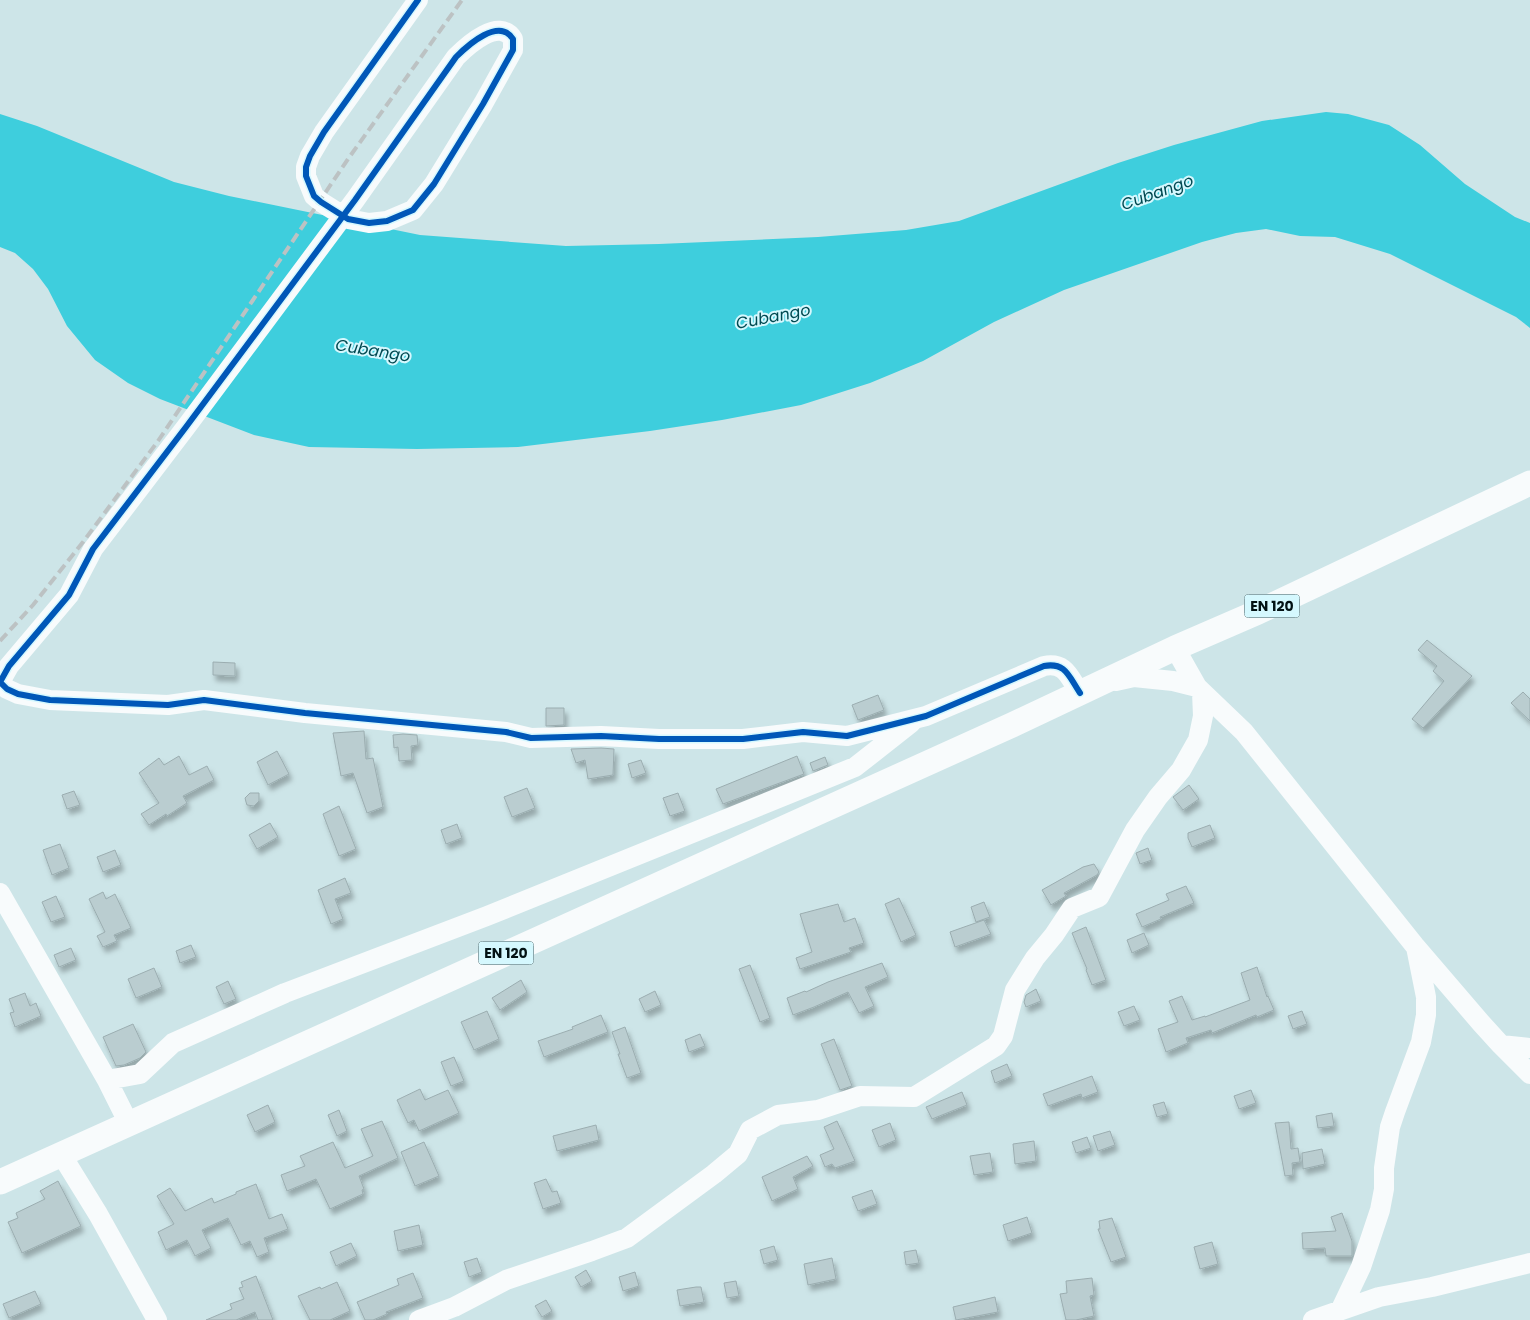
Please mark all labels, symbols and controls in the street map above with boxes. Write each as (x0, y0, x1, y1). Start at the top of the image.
water label: Cubango (1118, 169, 1197, 216)
water label: Cubango (734, 298, 812, 335)
water label: Cubango (334, 333, 412, 368)
road number: EN 120 (1244, 594, 1300, 618)
road number: EN 120 (478, 941, 534, 964)

